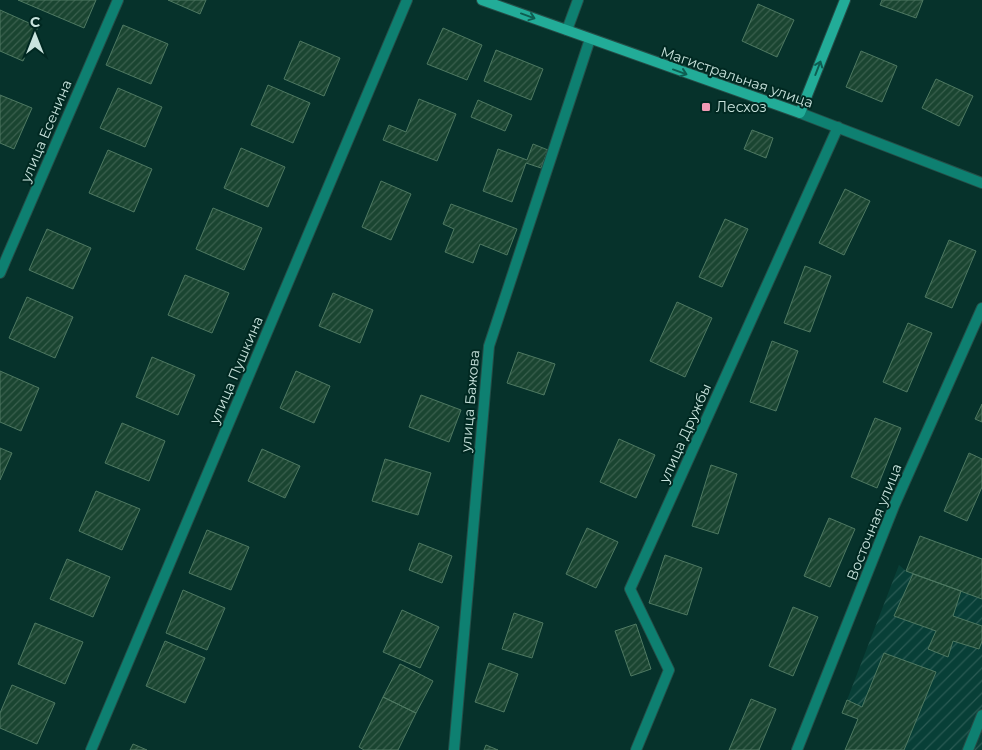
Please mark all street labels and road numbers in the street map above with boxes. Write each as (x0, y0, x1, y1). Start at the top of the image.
street label: Магистральная улица (658, 42, 816, 112)
street label: улица Есенина (16, 77, 76, 186)
street label: улица Пушкина (205, 314, 267, 427)
street label: улица Бажова (456, 349, 483, 454)
street label: улица Дружбы (655, 380, 715, 487)
street label: Восточная улица (842, 461, 906, 583)

